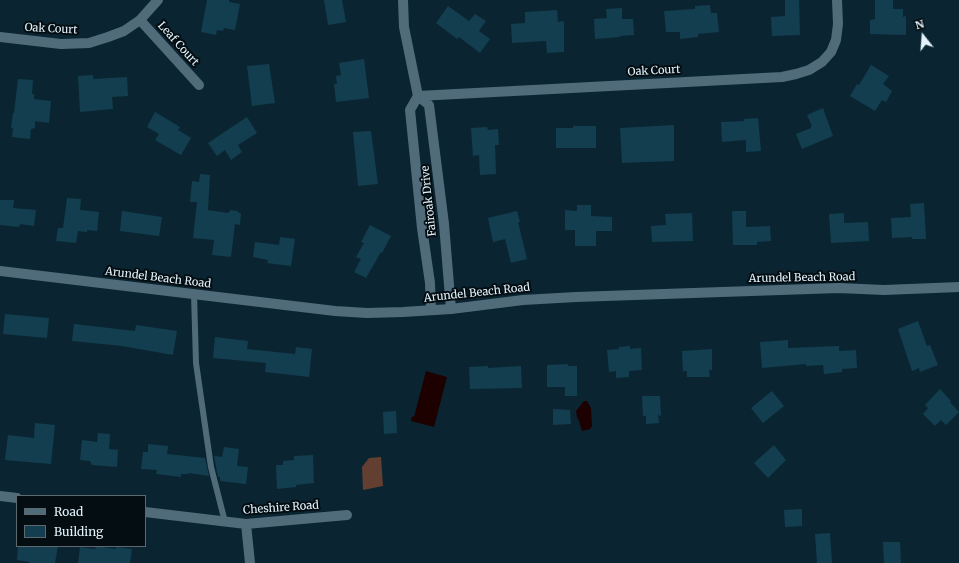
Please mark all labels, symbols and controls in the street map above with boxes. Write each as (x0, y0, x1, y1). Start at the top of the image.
north arrow (903, 16, 943, 56)
text: N (913, 17, 926, 32)
street label: Leaf Court (155, 19, 201, 69)
street label: Oak Court (24, 21, 78, 37)
street label: Oak Court (627, 63, 681, 79)
street label: Fairoak Drive (419, 165, 439, 237)
street label: Arundel Beach Road (104, 265, 212, 291)
street label: Arundel Beach Road (749, 270, 855, 286)
street label: Arundel Beach Road (423, 281, 531, 305)
legend (16, 495, 146, 547)
street label: Cheshire Road (243, 499, 319, 517)
text: Road (54, 504, 83, 519)
text: Building (54, 524, 103, 539)

